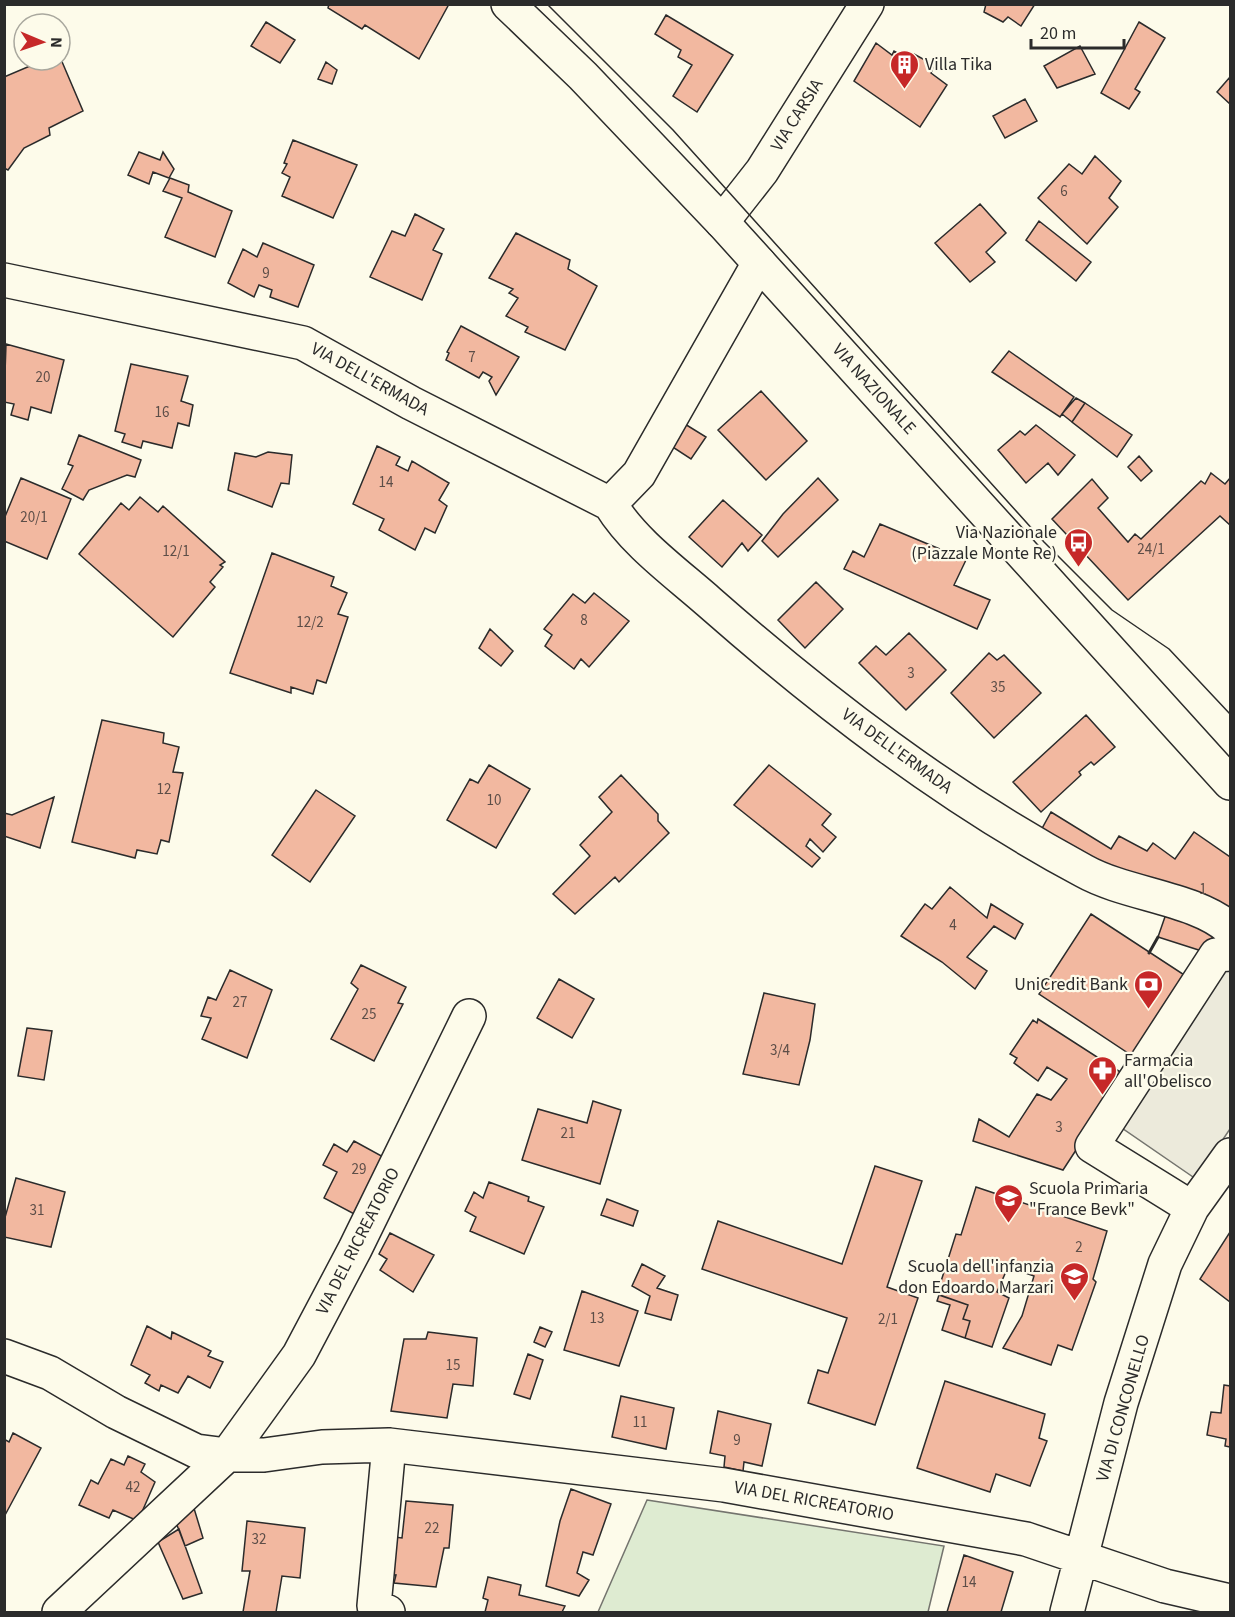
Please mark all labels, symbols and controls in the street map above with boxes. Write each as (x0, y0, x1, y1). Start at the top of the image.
north arrow (12, 12, 72, 72)
scale bar (1031, 12, 1124, 50)
text: 20 m (1040, 21, 1076, 46)
text: N (45, 37, 67, 48)
building icon: Villa Tika (888, 48, 920, 90)
place label: Villa Tika (925, 52, 992, 77)
street label: VIA CARSIA (765, 74, 829, 156)
house number: 6 (1060, 181, 1068, 202)
house number: 9 (262, 263, 270, 284)
street label: VIA DELL'ERMADA (306, 336, 434, 422)
street label: VIA NAZIONALE (826, 338, 922, 440)
house number: 7 (468, 347, 476, 368)
house number: 20 (36, 367, 50, 388)
house number: 16 (155, 402, 169, 423)
house number: 14 (379, 472, 394, 493)
house number: 20/1 (20, 507, 48, 528)
place label: Via Nazionale (Piazzale Monte Re) (911, 520, 1057, 566)
bus stop icon: Via Nazionale (Piazzale Monte Re) (1062, 526, 1094, 568)
house number: 24/1 (1137, 539, 1165, 560)
house number: 12/1 (162, 541, 190, 562)
house number: 8 (580, 610, 588, 631)
house number: 12/2 (296, 612, 324, 633)
house number: 3 (907, 663, 915, 684)
house number: 35 (991, 677, 1005, 698)
street label: VIA DELL'ERMADA (836, 702, 958, 800)
house number: 12 (157, 779, 171, 800)
house number: 10 (487, 790, 501, 811)
house number: 1 (1199, 879, 1207, 900)
house number: 4 (949, 915, 957, 936)
bank icon: UniCredit Bank (1133, 968, 1165, 1010)
place label: UniCredit Bank (1014, 972, 1128, 997)
house number: 27 (233, 992, 247, 1013)
house number: 25 (362, 1004, 376, 1025)
house number: 3/4 (770, 1040, 791, 1061)
place label: Farmacia all'Obelisco (1124, 1048, 1212, 1094)
pharmacy icon: Farmacia all'Obelisco (1087, 1054, 1119, 1096)
house number: 3 (1055, 1117, 1063, 1138)
house number: 21 (561, 1123, 575, 1144)
house number: 29 (352, 1159, 366, 1180)
street label: VIA DEL RICREATORIO (310, 1163, 406, 1319)
place label: Scuola Primaria "France Bevk" (1029, 1176, 1148, 1222)
school or university icon: Scuola Primaria "France Bevk" (992, 1182, 1024, 1224)
house number: 31 (30, 1200, 44, 1221)
house number: 2 (1075, 1237, 1083, 1258)
place label: Scuola dell'infanzia don Edoardo Marzari (898, 1254, 1054, 1300)
school or university icon: Scuola dell'infanzia don Edoardo Marzari (1059, 1260, 1091, 1302)
house number: 13 (590, 1308, 604, 1329)
house number: 2/1 (878, 1309, 898, 1330)
street label: VIA DI CONCONELLO (1090, 1331, 1156, 1484)
house number: 15 (446, 1355, 460, 1376)
house number: 11 (633, 1412, 647, 1433)
house number: 9 (733, 1430, 741, 1451)
street label: VIA DEL RICREATORIO (732, 1475, 896, 1527)
house number: 42 (126, 1477, 140, 1498)
house number: 22 (425, 1518, 439, 1539)
house number: 32 (252, 1529, 266, 1550)
house number: 14 (962, 1572, 977, 1593)

